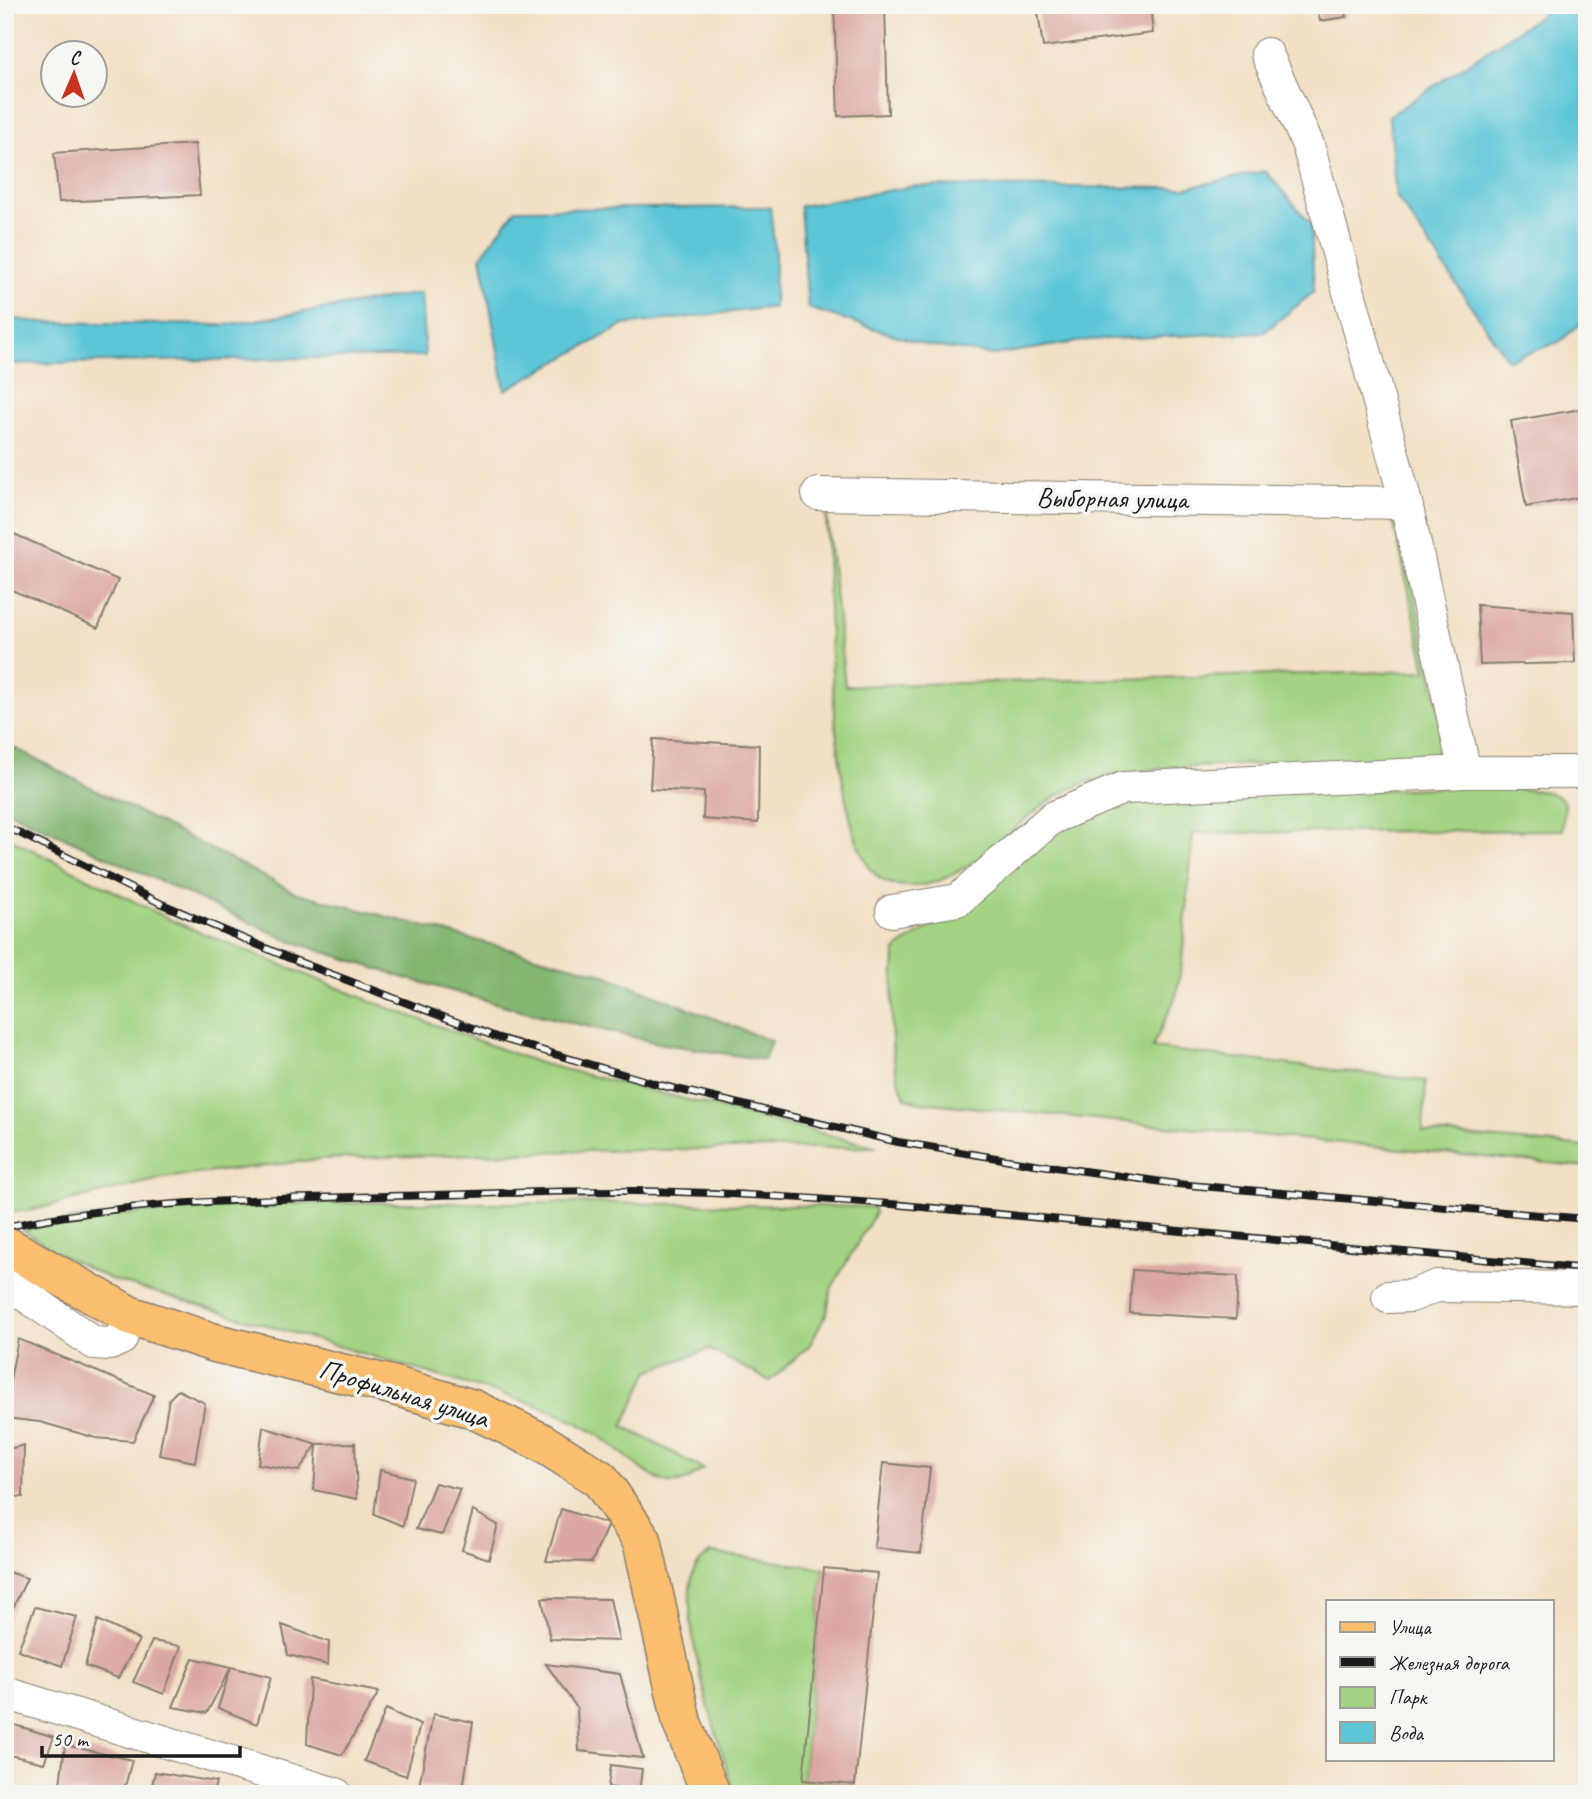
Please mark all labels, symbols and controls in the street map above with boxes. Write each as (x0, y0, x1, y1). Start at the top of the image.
north arrow (38, 38, 108, 108)
text: С (69, 46, 82, 70)
street label: Выборная улица (1036, 479, 1190, 517)
street label: Профильная улица (315, 1351, 495, 1436)
legend (1326, 1600, 1554, 1760)
text: Улица (1389, 1614, 1432, 1640)
text: Железная дорога (1389, 1650, 1510, 1676)
text: Парк (1389, 1684, 1429, 1710)
scale bar (42, 1715, 240, 1759)
text: Вода (1389, 1720, 1425, 1746)
text: 50 m (52, 1726, 90, 1752)

